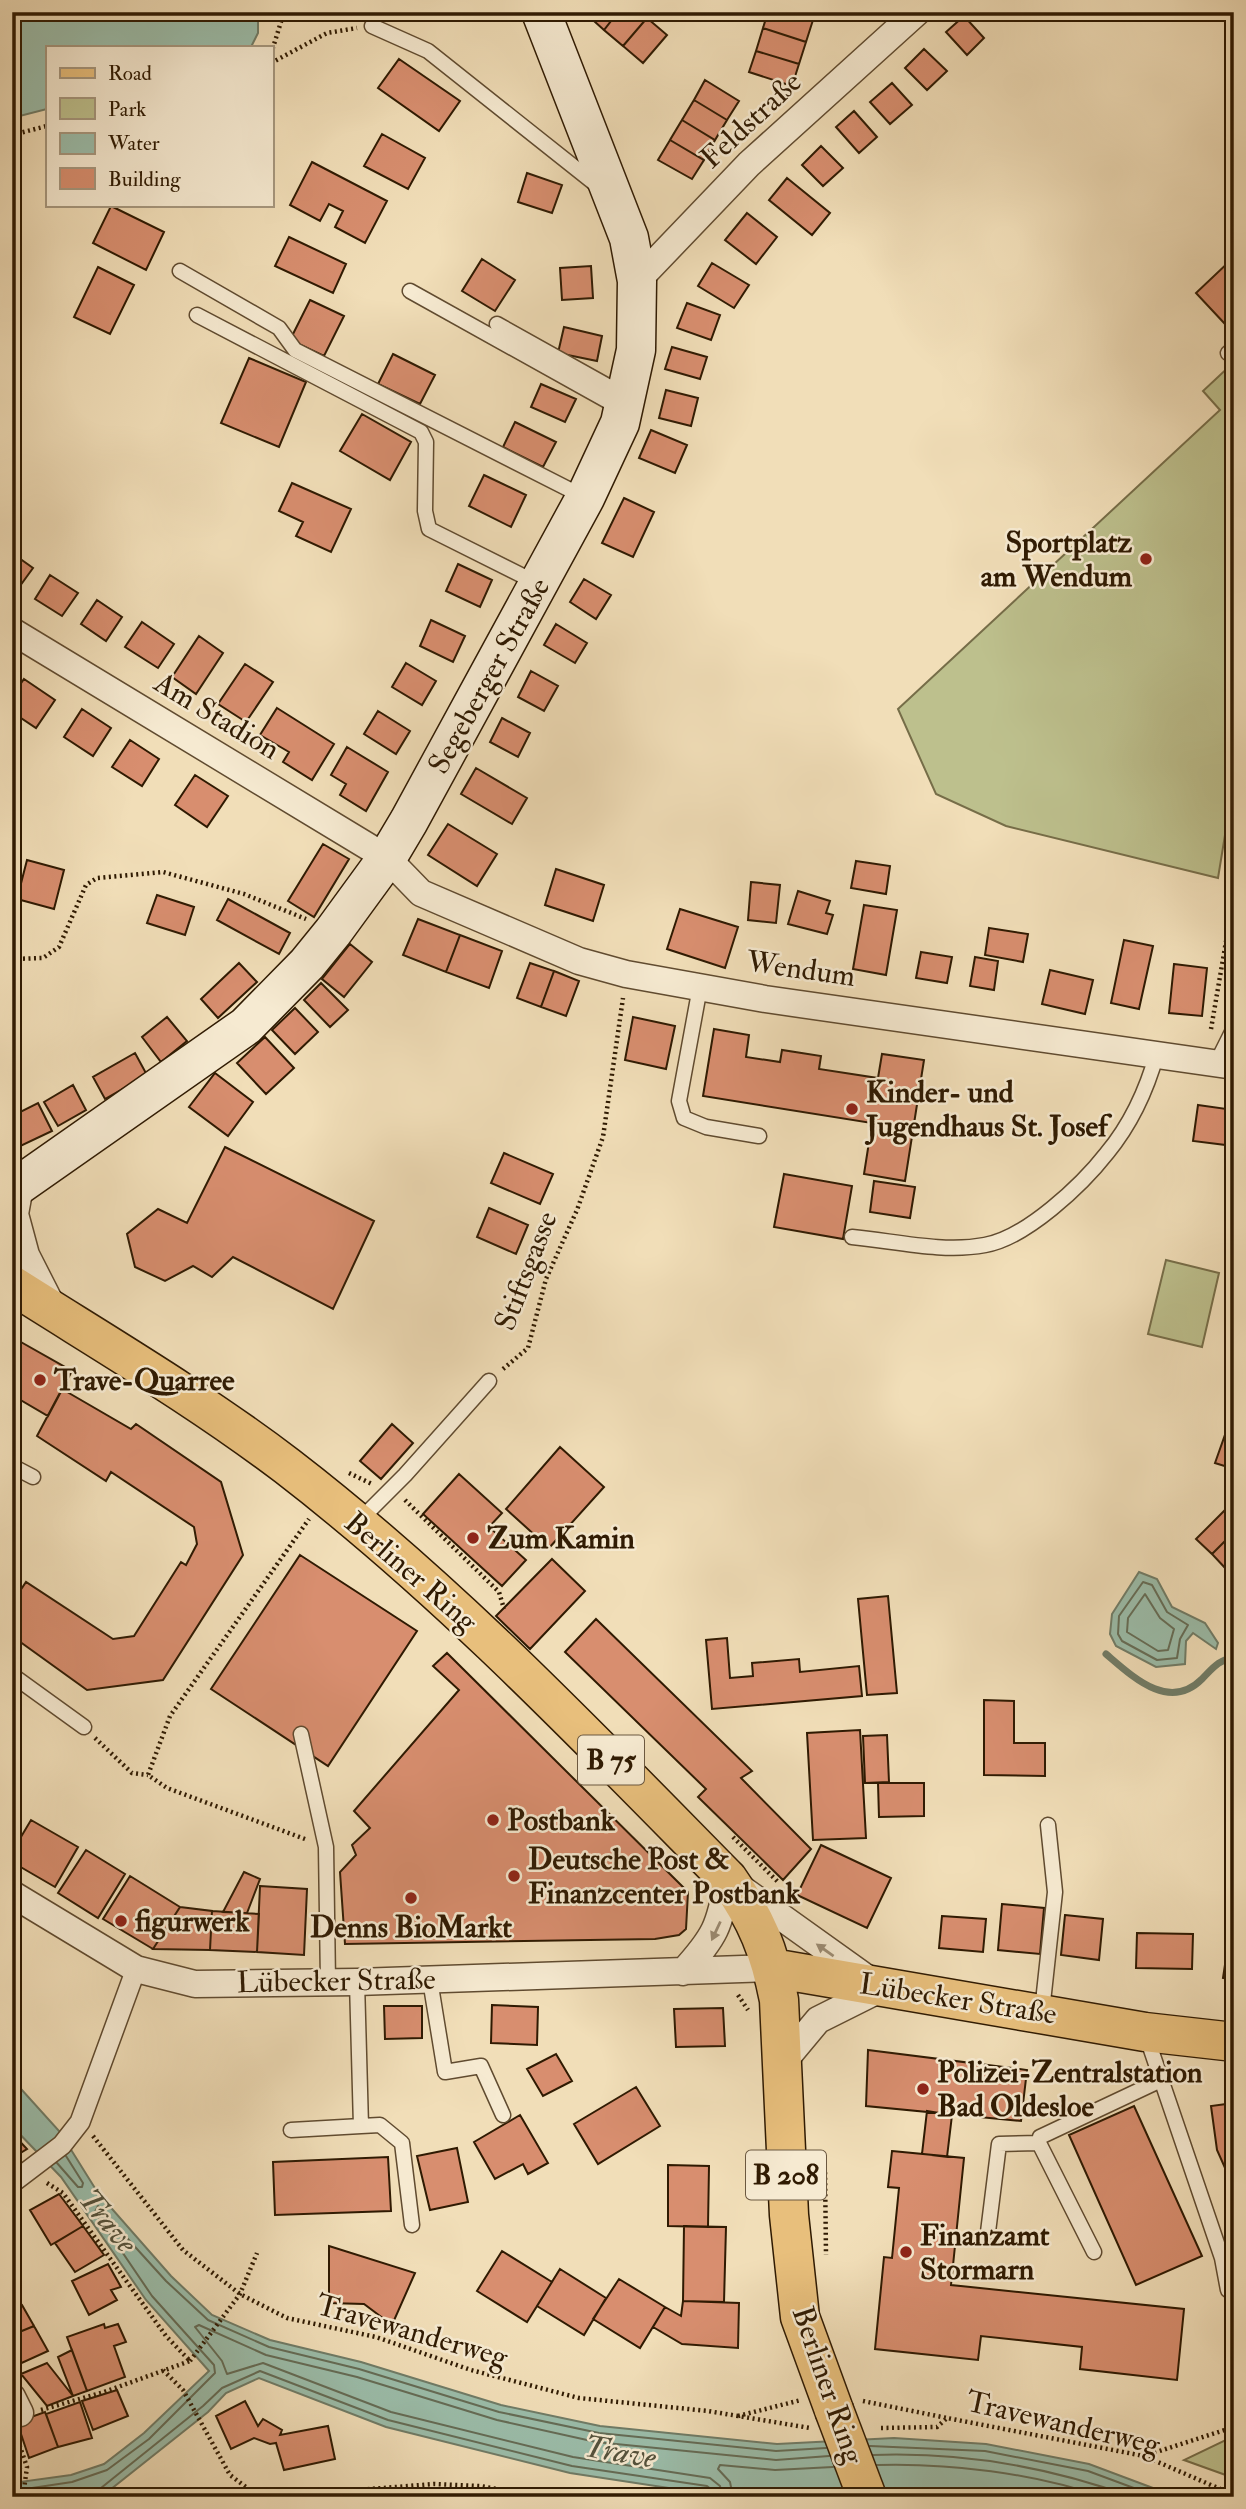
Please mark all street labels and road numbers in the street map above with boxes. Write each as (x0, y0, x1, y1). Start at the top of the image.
street label: Feldstraße (693, 64, 809, 176)
street label: Segeberger Straße (420, 572, 558, 780)
street label: Am Stadion (147, 664, 286, 768)
street label: Wendum (743, 943, 858, 995)
street label: Stiftsgasse (486, 1206, 566, 1336)
street label: Berliner Ring (337, 1504, 486, 1641)
road number: B 75 (578, 1736, 644, 1784)
street label: Lübecker Straße (236, 1961, 436, 2001)
street label: Lübecker Straße (857, 1965, 1059, 2033)
road number: B 208 (746, 2150, 826, 2200)
street label: Travewanderweg (312, 2286, 513, 2376)
street label: Berliner Ring (784, 2301, 873, 2470)
street label: Travewanderweg (963, 2383, 1165, 2464)

